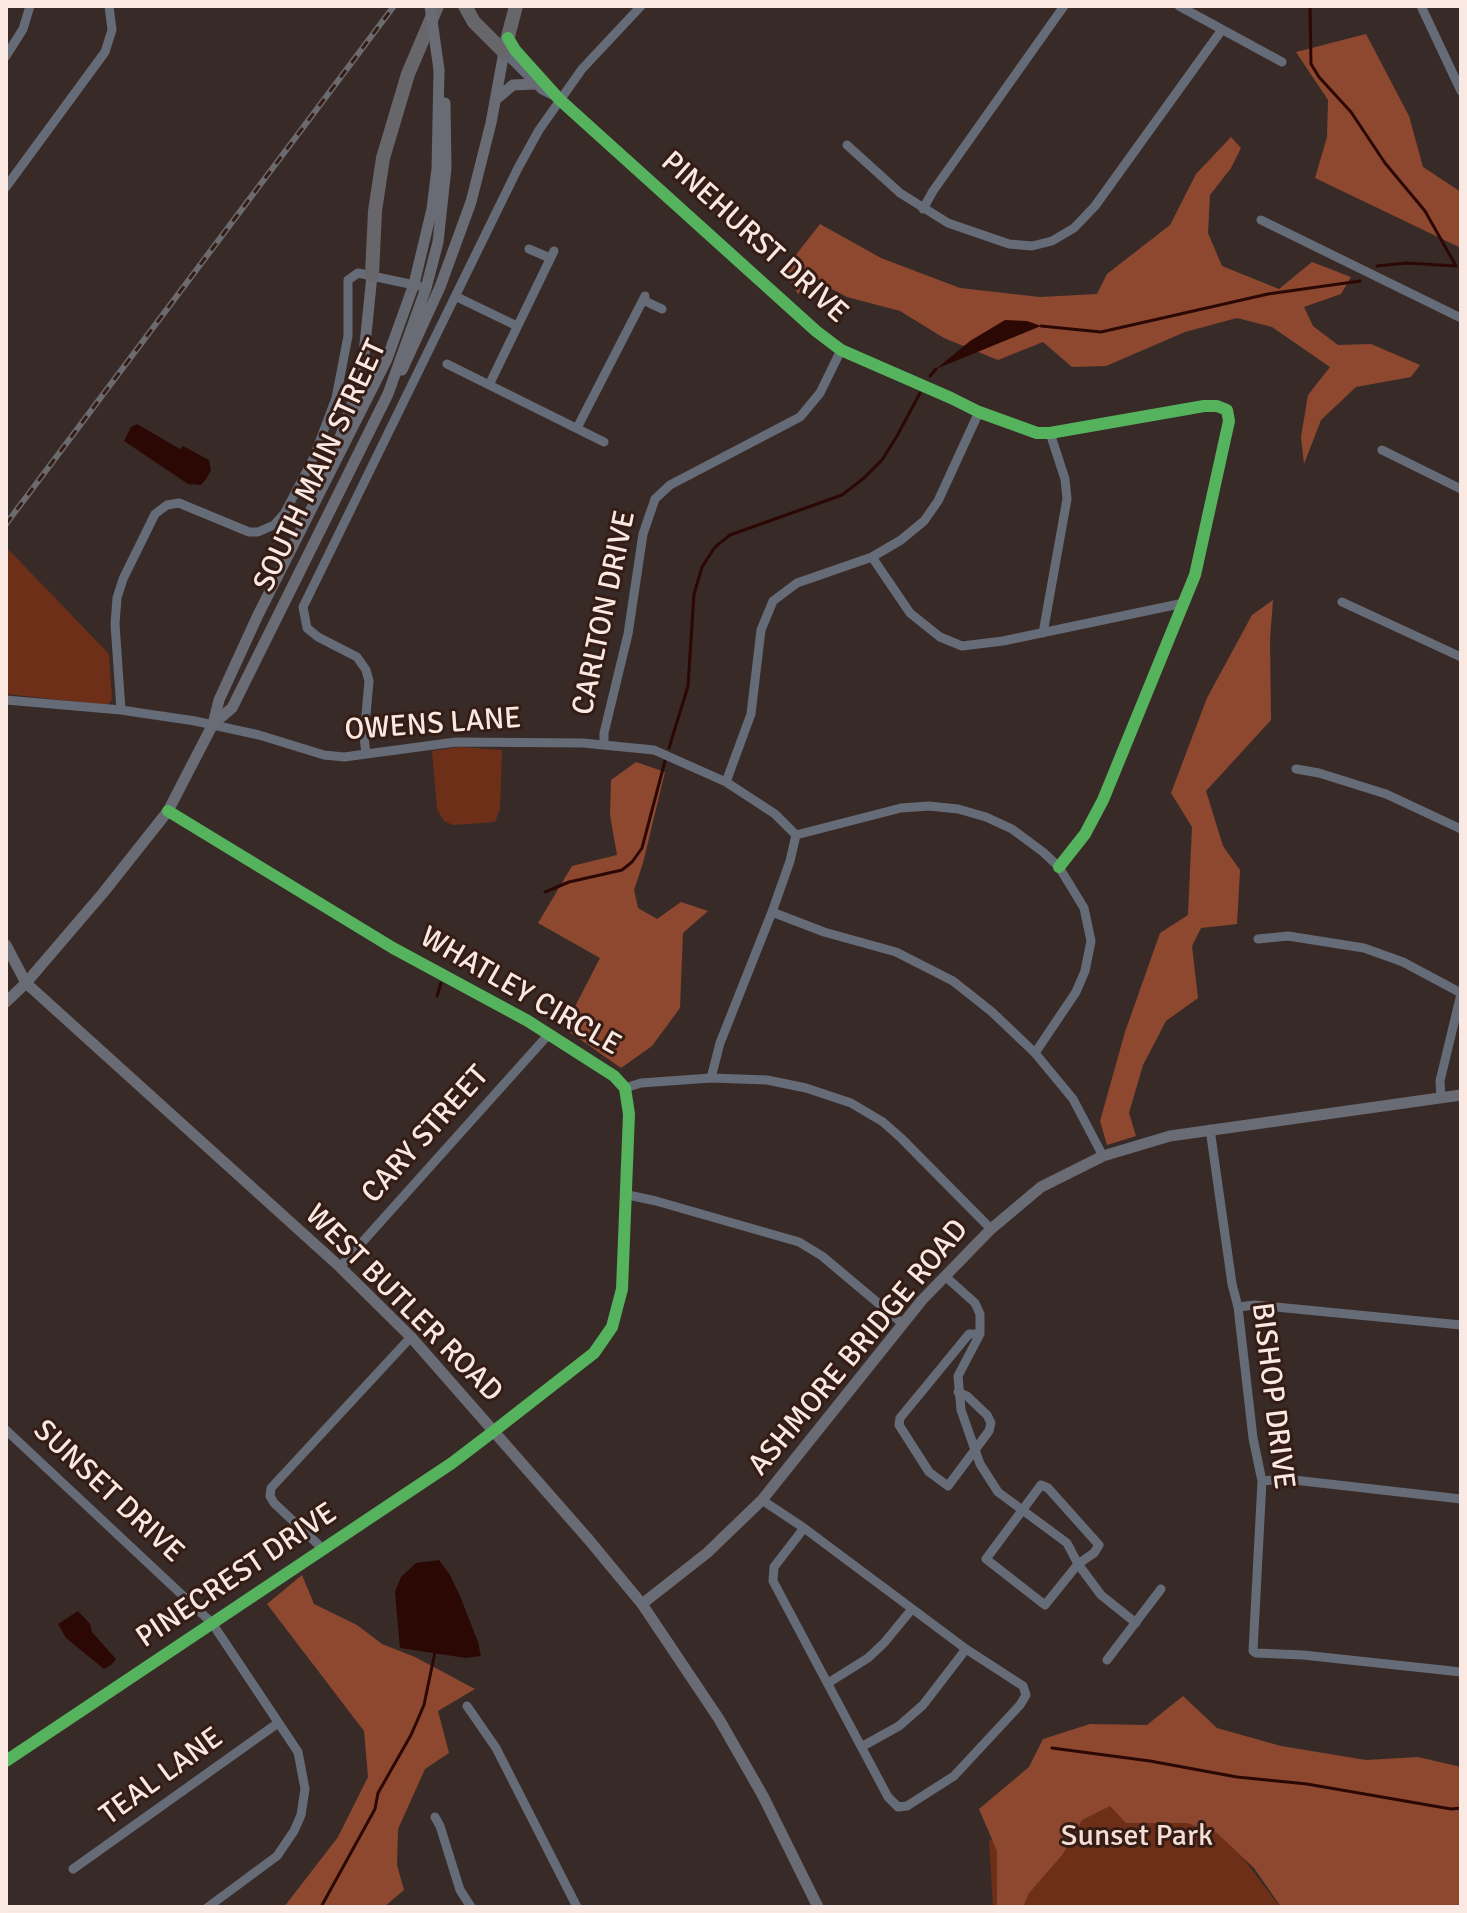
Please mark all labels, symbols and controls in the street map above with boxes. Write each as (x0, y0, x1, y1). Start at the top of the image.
street label: PINEHURST DRIVE (653, 145, 855, 331)
street label: SOUTH MAIN STREET (247, 334, 395, 598)
street label: CARLTON DRIVE (566, 508, 644, 718)
street label: OWENS LANE (344, 701, 522, 749)
street label: WHATLEY CIRCLE (413, 920, 627, 1064)
street label: CARY STREET (355, 1059, 497, 1211)
street label: WEST BUTLER ROAD (297, 1198, 509, 1410)
street label: ASHMORE BRIDGE ROAD (741, 1213, 977, 1483)
street label: BISHOP DRIVE (1243, 1301, 1301, 1491)
street label: SUNSET DRIVE (25, 1413, 191, 1571)
street label: PINECREST DRIVE (130, 1496, 344, 1656)
street label: TEAL LANE (94, 1720, 230, 1834)
park label: Sunset Park (1061, 1819, 1213, 1855)

